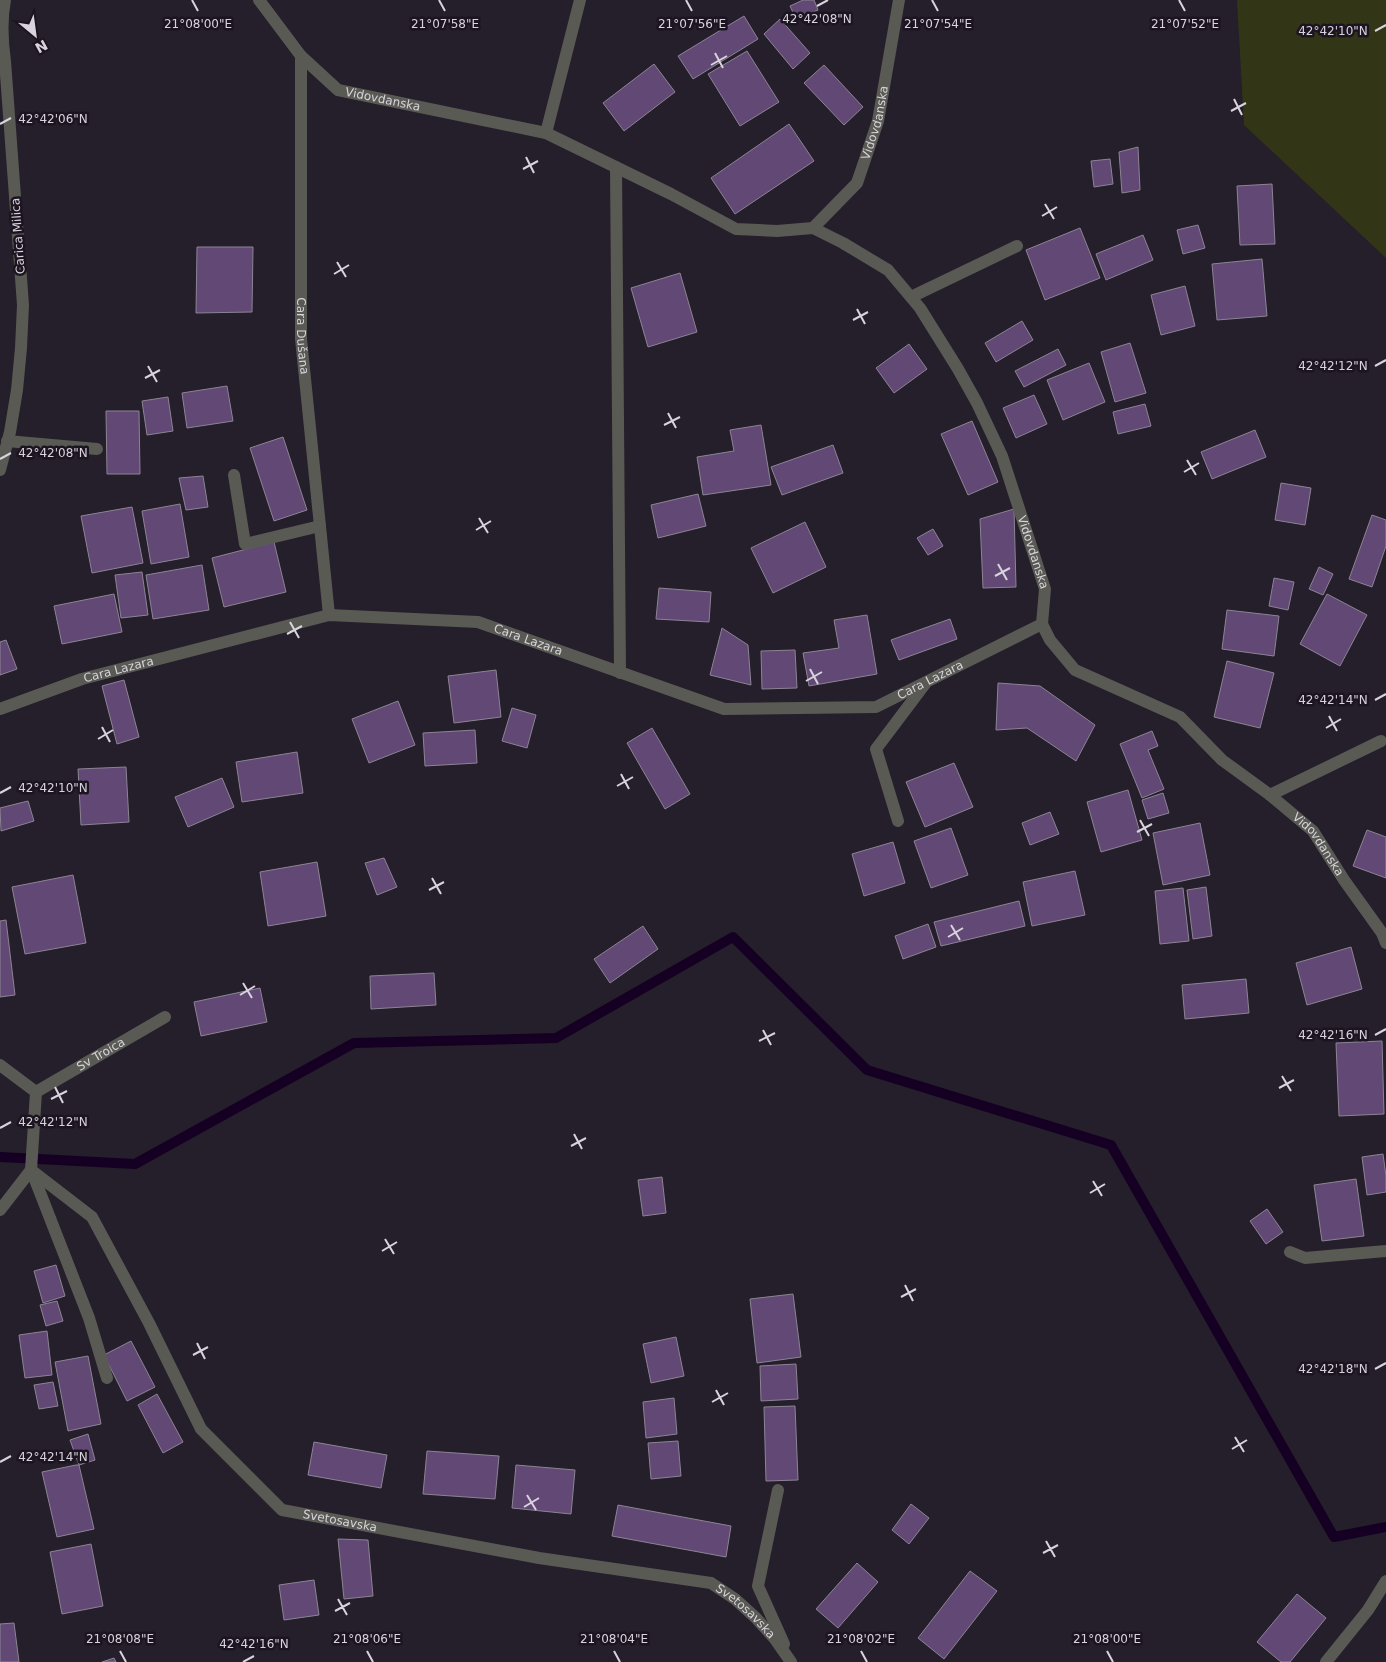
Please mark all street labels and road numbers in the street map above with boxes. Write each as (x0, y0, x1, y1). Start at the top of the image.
street label: Vidovdanska (344, 85, 422, 114)
street label: Vidovdanska (858, 85, 891, 162)
street label: Carica Milica (8, 198, 28, 274)
street label: Cara Dušana (294, 297, 312, 375)
street label: Vidovdanska (1015, 514, 1052, 591)
street label: Cara Lazara (492, 621, 565, 658)
street label: Cara Lazara (82, 654, 155, 685)
street label: Cara Lazara (895, 658, 965, 702)
street label: Vidovdanska (1290, 810, 1347, 879)
street label: Sv Troica (74, 1035, 127, 1074)
street label: Svetosavska (302, 1507, 378, 1535)
street label: Svetosavska (713, 1581, 778, 1641)

